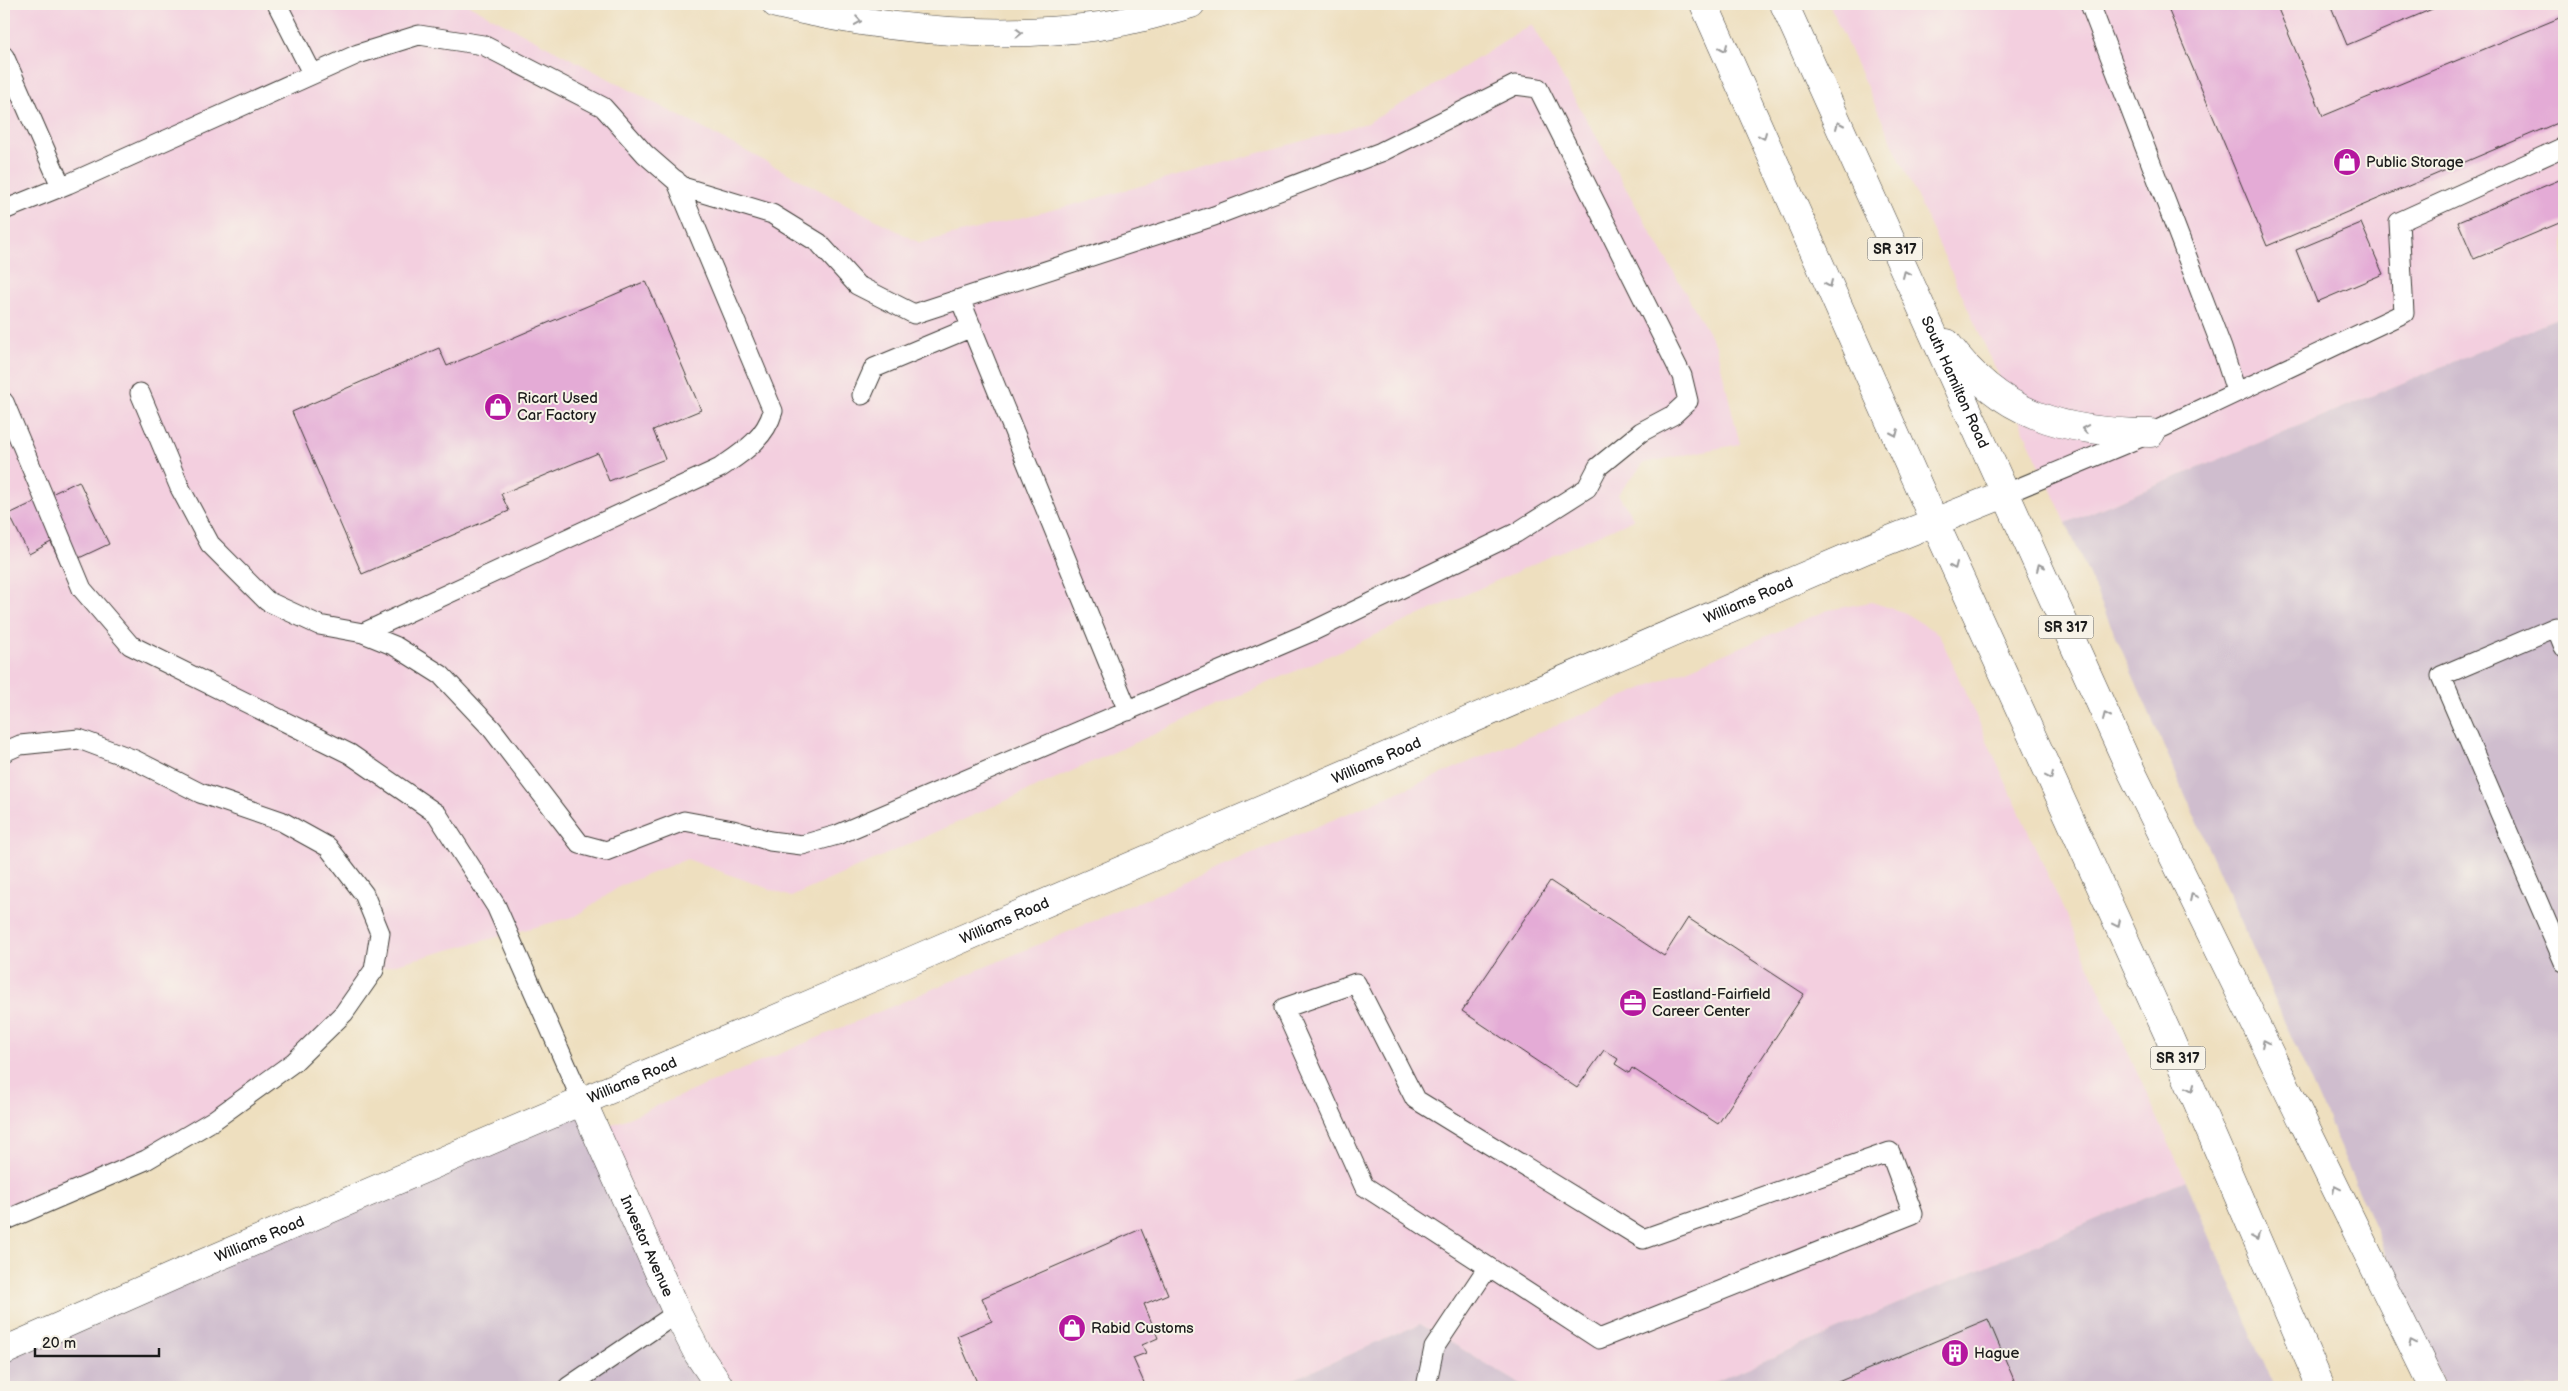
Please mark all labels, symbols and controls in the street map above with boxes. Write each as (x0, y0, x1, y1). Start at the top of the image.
one-way arrow (853, 15, 862, 25)
one-way arrow (1016, 28, 1024, 38)
one-way arrow (1717, 43, 1728, 52)
one-way arrow (1836, 122, 1846, 131)
one-way arrow (1756, 131, 1767, 140)
shop icon: Public Storage (2332, 147, 2362, 177)
place label: Public Storage (2366, 153, 2464, 172)
road number: SR 317 (1868, 238, 1922, 260)
one-way arrow (1902, 270, 1912, 279)
one-way arrow (1822, 279, 1833, 288)
street label: South Hamilton Road (1916, 313, 1993, 451)
place label: Ricart Used Car Factory (517, 389, 598, 425)
shop icon: Ricart Used Car Factory (483, 392, 513, 422)
one-way arrow (2080, 425, 2089, 435)
one-way arrow (1888, 428, 1899, 437)
one-way arrow (1948, 561, 1959, 570)
one-way arrow (2036, 563, 2046, 572)
street label: Williams Road (1701, 573, 1796, 628)
road number: SR 317 (2038, 616, 2094, 638)
one-way arrow (2102, 712, 2113, 721)
street label: Williams Road (1329, 733, 1424, 789)
one-way arrow (2043, 771, 2054, 780)
one-way arrow (2189, 893, 2199, 902)
street label: Williams Road (957, 894, 1052, 949)
one-way arrow (2111, 918, 2121, 927)
place label: Eastland-Fairfield Career Center (1652, 985, 1771, 1021)
office icon: Eastland-Fairfield Career Center (1618, 988, 1648, 1018)
one-way arrow (2260, 1039, 2271, 1048)
road number: SR 317 (2150, 1046, 2206, 1070)
street label: Williams Road (585, 1053, 680, 1108)
one-way arrow (2185, 1083, 2195, 1092)
one-way arrow (2332, 1185, 2342, 1194)
street label: Investor Avenue (616, 1193, 678, 1300)
street label: Williams Road (212, 1212, 307, 1267)
one-way arrow (2249, 1232, 2260, 1241)
shop icon: Rabid Customs (1057, 1313, 1087, 1343)
place label: Rabid Customs (1091, 1319, 1194, 1338)
scale bar (35, 1326, 159, 1358)
text: 20 m (42, 1334, 76, 1353)
building icon: Hague (1940, 1338, 1970, 1368)
one-way arrow (2408, 1340, 2418, 1349)
place label: Hague (1974, 1344, 2019, 1363)

